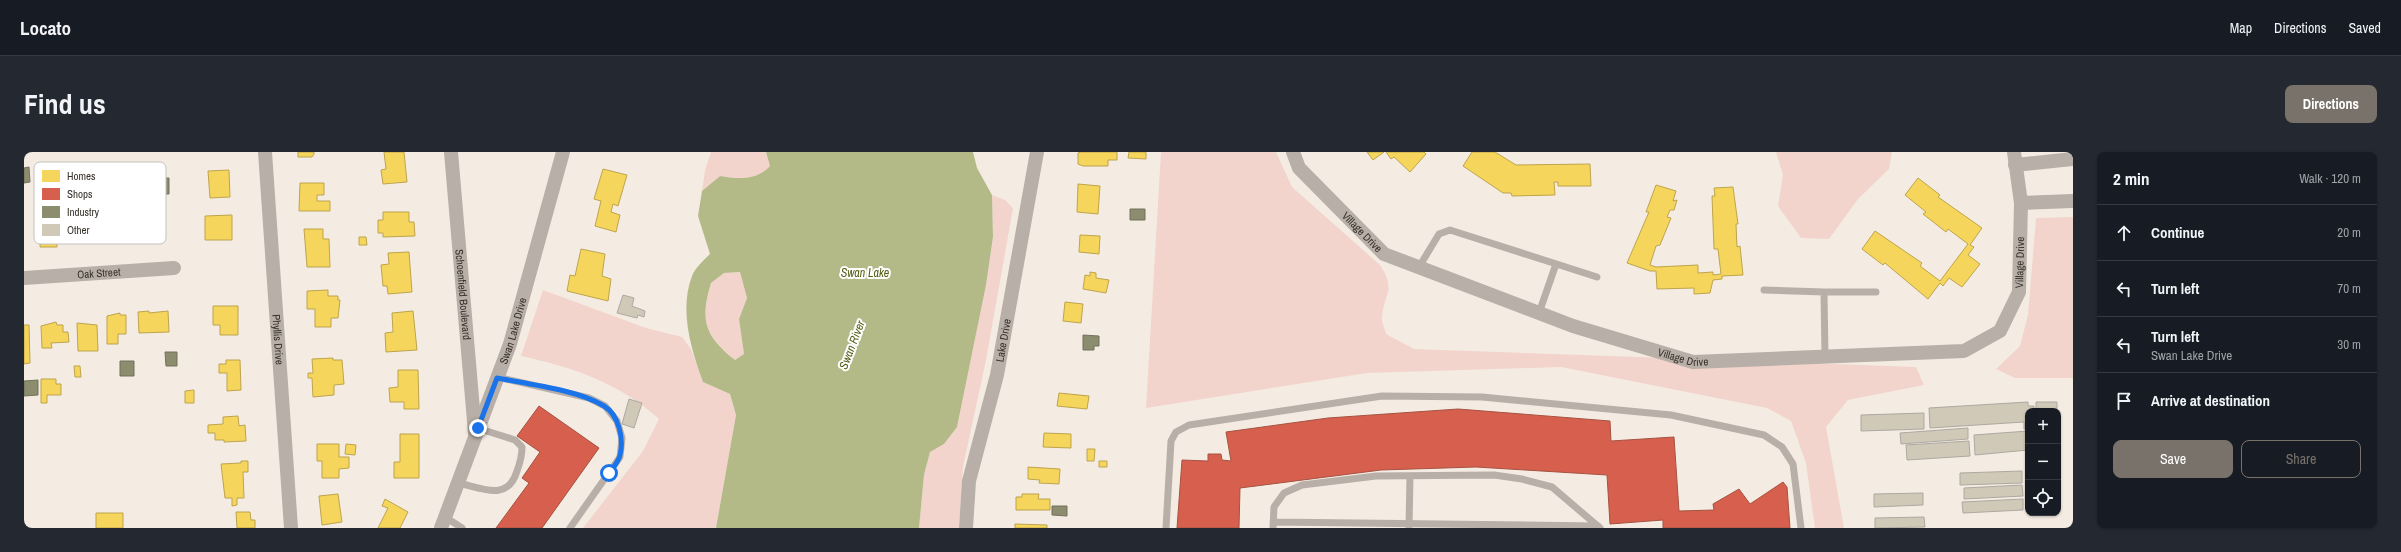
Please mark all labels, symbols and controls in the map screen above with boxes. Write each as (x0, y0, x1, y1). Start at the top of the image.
text: Locato (20, 15, 71, 41)
text: Map (2230, 19, 2252, 37)
text: Directions (2274, 19, 2326, 37)
text: Saved (2348, 19, 2381, 37)
text: Find us (24, 85, 106, 123)
button: Directions (2285, 85, 2377, 123)
legend (34, 162, 166, 244)
text: 2 min (2113, 167, 2149, 190)
text: Homes (67, 169, 96, 183)
text: Walk · 120 m (2299, 170, 2361, 187)
text: Shops (67, 187, 93, 201)
text: Industry (67, 205, 100, 219)
street label: Village Drive (1339, 209, 1385, 255)
icon: ahead (2113, 222, 2135, 244)
text: Continue (2151, 222, 2204, 243)
text: Other (67, 223, 90, 237)
text: 20 m (2337, 224, 2361, 241)
street label: Village Drive (2012, 236, 2027, 288)
street label: Schoenfield Boulevard (452, 249, 474, 340)
street label: Oak Street (77, 265, 121, 281)
water label: Swan Lake (841, 265, 890, 281)
icon: left (2113, 278, 2135, 300)
text: Turn left (2151, 278, 2199, 299)
text: 70 m (2337, 280, 2361, 297)
street label: Swan Lake Drive (496, 296, 529, 366)
street label: Phyllis Drive (269, 314, 287, 365)
water label: Swan River (835, 318, 869, 372)
street label: Lake Drive (992, 318, 1014, 363)
text: Turn left (2151, 326, 2199, 347)
icon: left (2113, 334, 2135, 356)
text: 30 m (2337, 336, 2361, 353)
street label: Village Drive (1656, 345, 1709, 369)
text: Swan Lake Drive (2151, 347, 2232, 364)
icon: arrive (2113, 390, 2135, 412)
text: Arrive at destination (2151, 390, 2270, 411)
map controls (2025, 408, 2061, 516)
button: + (2025, 408, 2061, 444)
route end (469, 419, 487, 437)
button: Save (2113, 440, 2233, 478)
button: Share (2241, 440, 2361, 478)
button: − (2025, 444, 2061, 480)
route start (600, 464, 618, 482)
button: locate (2025, 480, 2061, 516)

